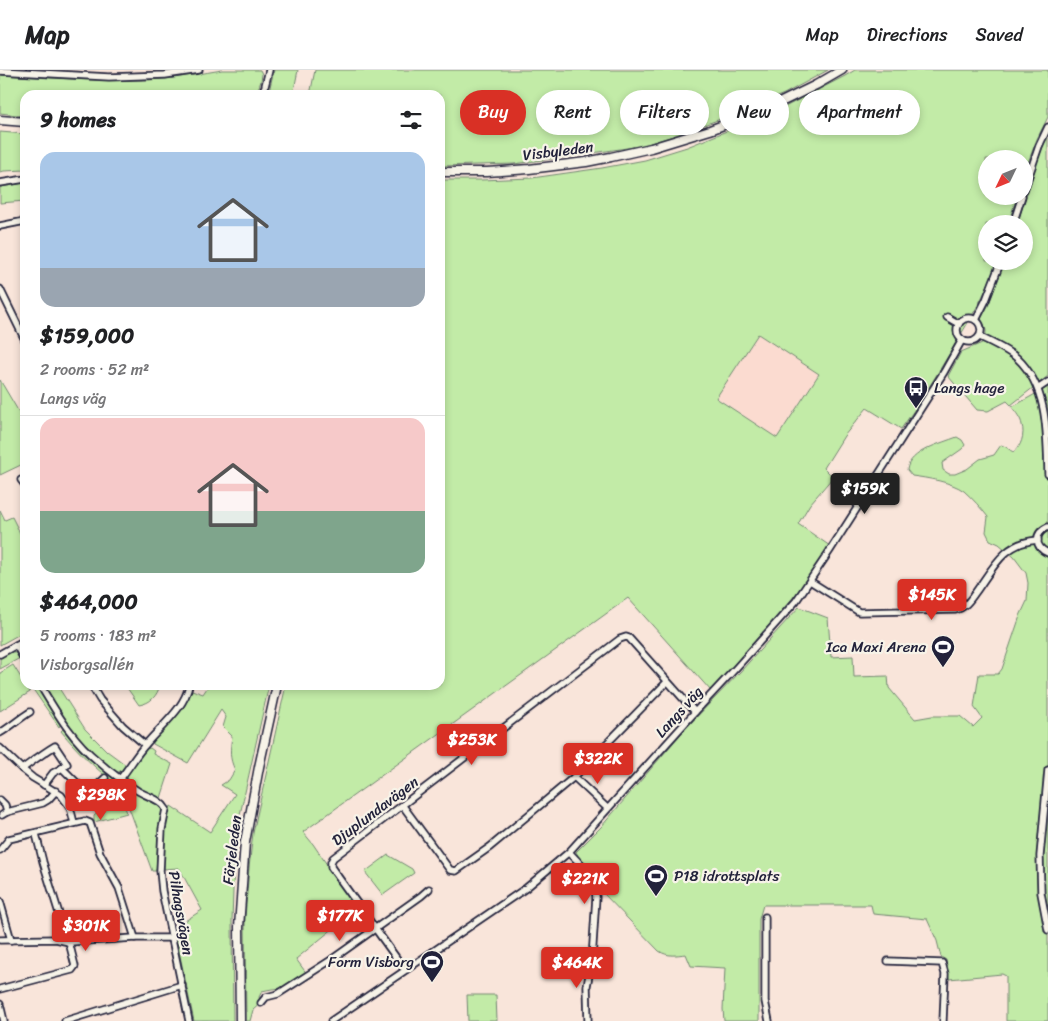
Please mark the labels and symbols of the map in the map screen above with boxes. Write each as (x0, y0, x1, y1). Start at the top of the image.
street label: Visbyleden (521, 134, 595, 168)
north arrow (978, 150, 1032, 205)
bus stop icon: Langs hage (903, 375, 929, 409)
place label: Langs hage (934, 375, 1004, 401)
pin: $159K (830, 472, 900, 515)
pin: $145K (897, 578, 967, 621)
place label: Ica Maxi Arena (825, 634, 926, 660)
sports icon: Ica Maxi Arena (930, 634, 956, 668)
street label: Langs väg (649, 680, 710, 744)
pin: $253K (437, 724, 507, 766)
pin: $322K (563, 742, 633, 785)
street label: Djuplundavägen (326, 769, 424, 853)
pin: $298K (66, 778, 136, 821)
street label: Färjeleden (215, 814, 249, 886)
pin: $221K (550, 862, 620, 905)
sports icon: P18 idrottsplats (643, 863, 669, 897)
place label: P18 idrottsplats (674, 863, 780, 889)
street label: Pilhagsvägen (161, 869, 201, 957)
pin: $177K (305, 900, 375, 942)
pin: $301K (51, 910, 121, 952)
pin: $464K (542, 946, 612, 989)
place label: Form Visborg (328, 949, 414, 975)
sports icon: Form Visborg (419, 949, 445, 983)

